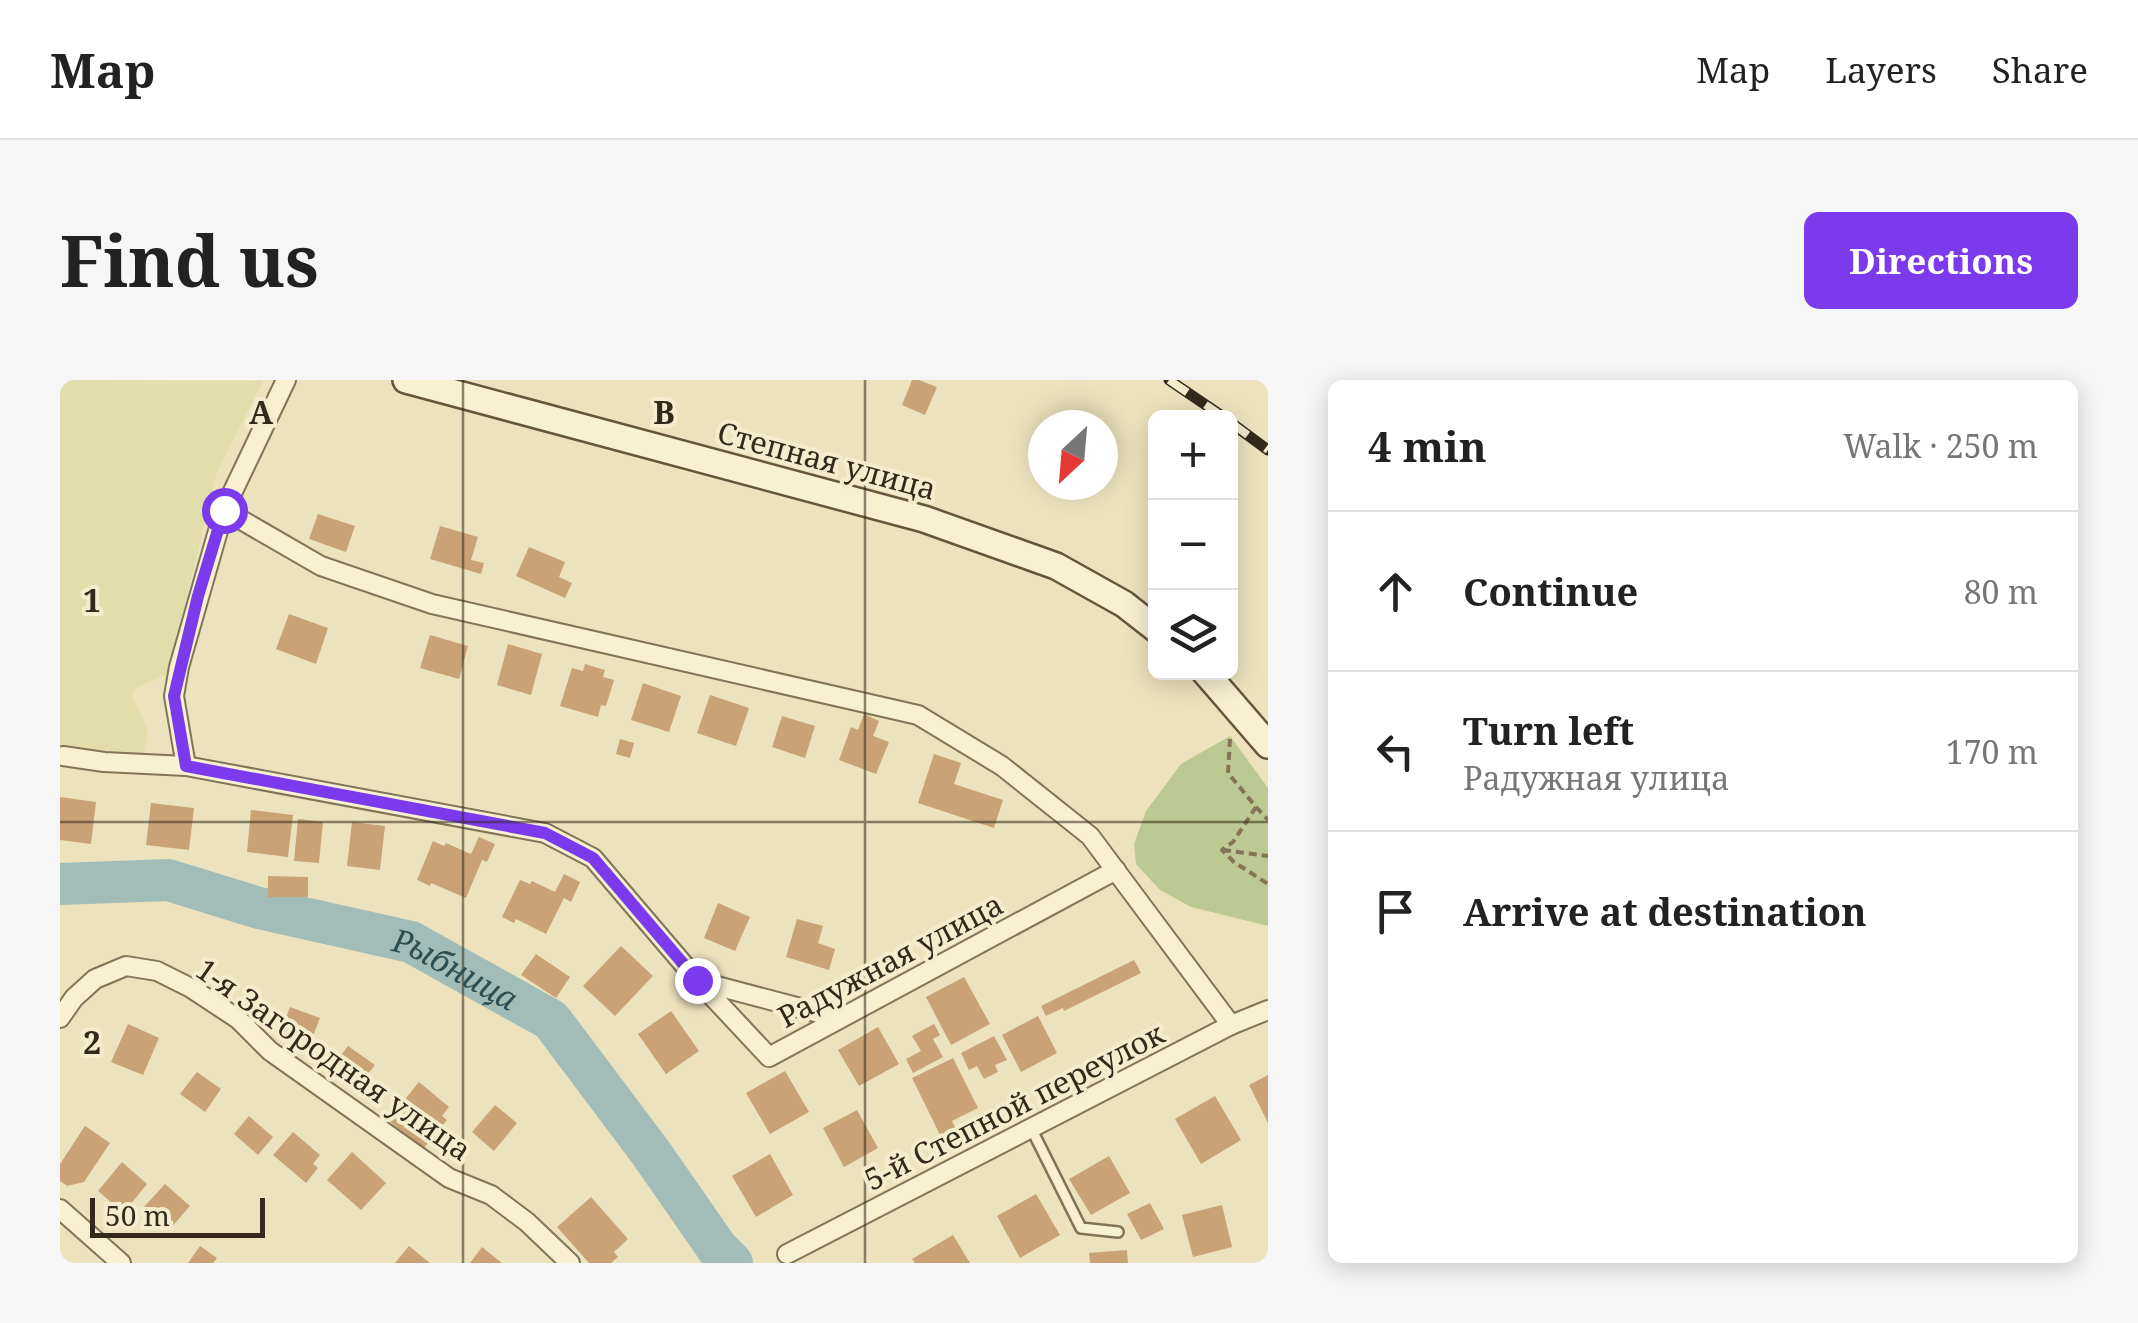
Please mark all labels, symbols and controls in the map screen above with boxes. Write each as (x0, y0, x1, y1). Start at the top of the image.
text: Map (50, 37, 155, 102)
text: Map (1696, 46, 1770, 93)
text: Layers (1825, 46, 1937, 93)
text: Share (1992, 46, 2088, 93)
text: Find us (60, 212, 319, 308)
button: Directions (1804, 212, 2078, 309)
text: A (249, 390, 274, 433)
text: B (653, 390, 675, 433)
north arrow (1028, 410, 1118, 500)
map controls (1148, 410, 1238, 680)
button: + (1148, 410, 1238, 500)
street label: Степная улица (713, 411, 941, 509)
text: 4 min (1368, 417, 1487, 474)
text: Walk · 250 m (1843, 424, 2038, 467)
route start (202, 488, 248, 534)
button: − (1148, 500, 1238, 590)
icon: ahead (1368, 564, 1423, 619)
text: Continue (1463, 565, 1638, 617)
text: 80 m (1964, 570, 2038, 613)
text: 1 (83, 578, 101, 621)
button: layers (1148, 590, 1238, 680)
text: Turn left (1463, 704, 1634, 756)
icon: left (1368, 724, 1423, 779)
text: 170 m (1946, 730, 2038, 773)
text: Радужная улица (1463, 756, 1729, 799)
street label: Радужная улица (770, 883, 1010, 1037)
icon: arrive (1368, 884, 1423, 939)
text: Arrive at destination (1463, 885, 1867, 937)
water label: Рыбница (388, 917, 526, 1019)
street label: 1-я Загородная улица (188, 948, 480, 1170)
route end (675, 958, 721, 1004)
street label: 5-й Степной переулок (857, 1012, 1171, 1199)
text: 2 (83, 1020, 101, 1063)
scale bar (90, 1193, 265, 1238)
text: 50 m (105, 1196, 170, 1234)

